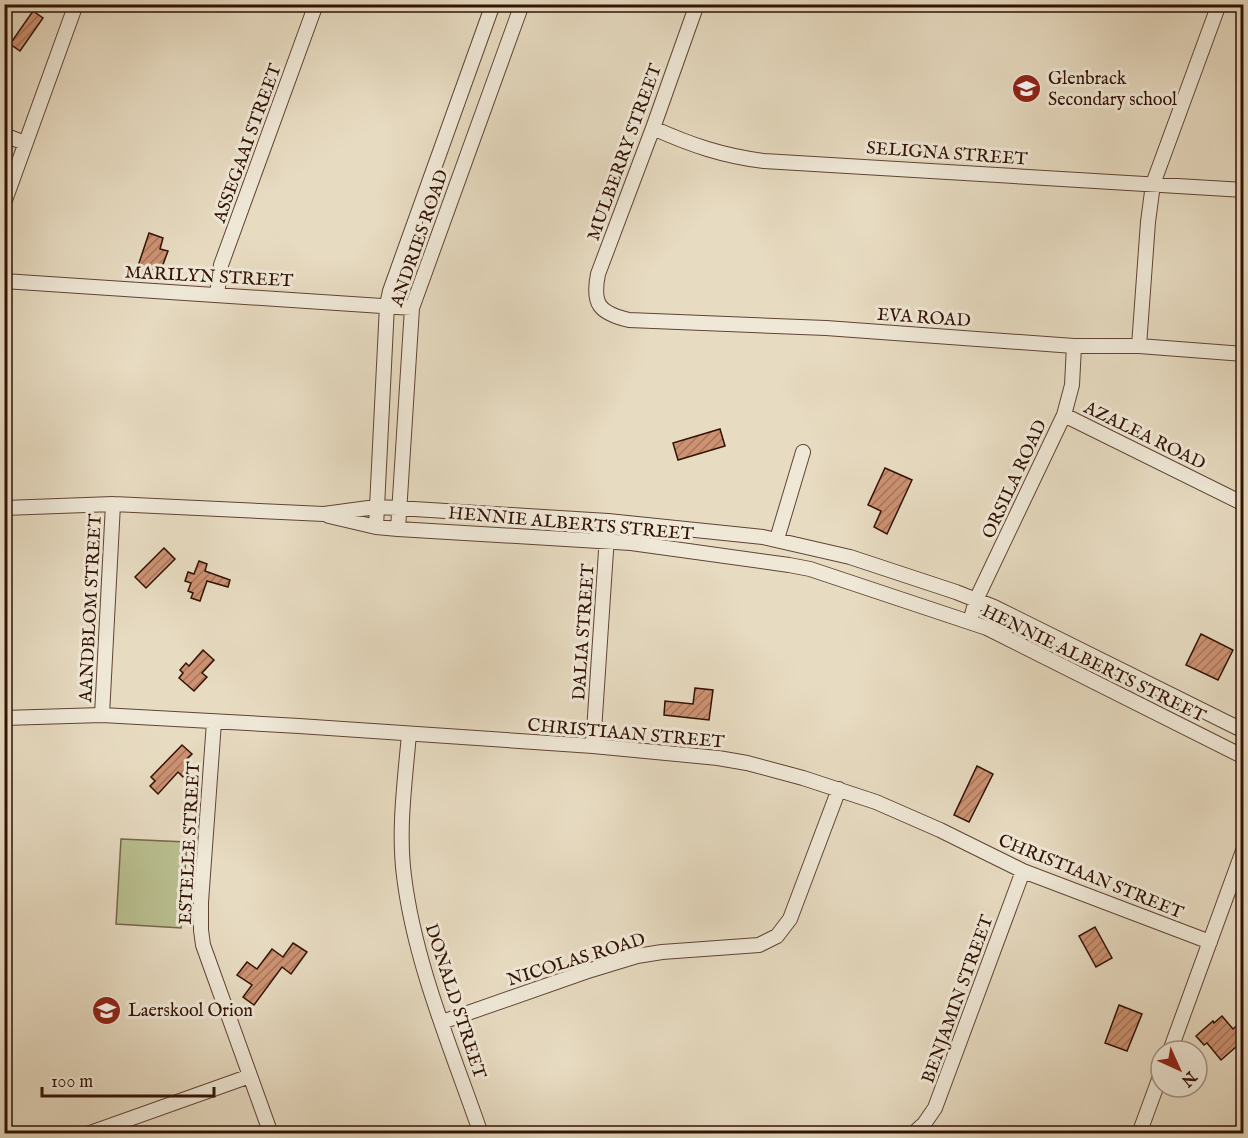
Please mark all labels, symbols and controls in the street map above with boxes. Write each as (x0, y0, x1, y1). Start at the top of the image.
street label: ASSEGAAI STREET (209, 61, 288, 227)
street label: MULBERRY STREET (583, 61, 668, 244)
place label: Glenbrack Secondary school (1048, 68, 1177, 112)
school or university icon: Glenbrack Secondary school (1011, 72, 1043, 104)
street label: SELIGNA STREET (866, 137, 1028, 172)
street label: ANDRIES ROAD (386, 167, 455, 311)
street label: MARILYN STREET (124, 262, 294, 293)
street label: EVA ROAD (876, 304, 971, 333)
street label: AZALEA ROAD (1079, 396, 1209, 476)
street label: ORSILA ROAD (978, 416, 1053, 543)
street label: HENNIE ALBERTS STREET (447, 502, 694, 547)
street label: AANDBLOM STREET (75, 513, 108, 704)
street label: DALIA STREET (568, 563, 601, 701)
street label: HENNIE ALBERTS STREET (978, 600, 1209, 729)
street label: CHRISTIAAN STREET (526, 714, 725, 755)
street label: ESTELLE STREET (175, 761, 206, 925)
street label: CHRISTIAAN STREET (995, 830, 1186, 925)
street label: BENJAMIN STREET (917, 912, 1000, 1087)
street label: DONALD STREET (419, 921, 490, 1082)
street label: NICOLAS ROAD (505, 928, 648, 992)
school or university icon: Laerskool Orion (91, 994, 123, 1026)
place label: Laerskool Orion (128, 1000, 253, 1023)
north arrow (1149, 1039, 1209, 1099)
scale bar (42, 1060, 214, 1098)
text: N (1176, 1066, 1201, 1090)
text: 100 m (51, 1071, 93, 1094)

